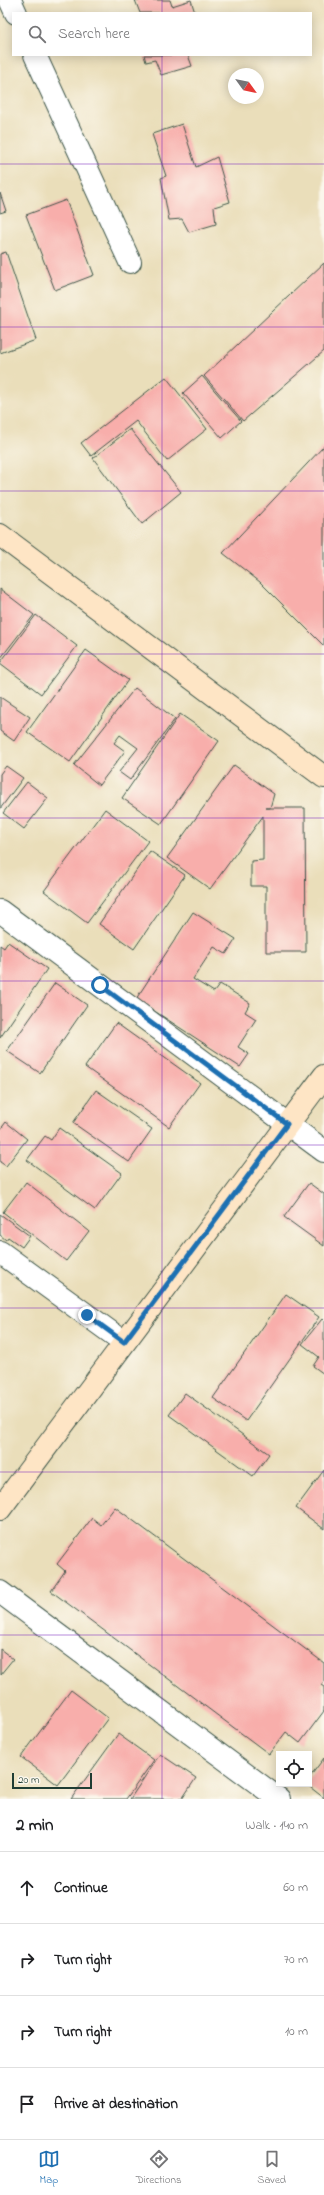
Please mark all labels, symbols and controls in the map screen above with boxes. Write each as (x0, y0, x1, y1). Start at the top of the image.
search box (12, 12, 312, 56)
icon: search (26, 23, 48, 45)
text: Search here (58, 23, 130, 45)
north arrow (228, 68, 264, 104)
route start (91, 976, 109, 994)
route end (78, 1306, 96, 1324)
map controls (276, 1751, 312, 1787)
button: locate (276, 1751, 312, 1787)
scale bar (12, 1771, 92, 1790)
text: 20 m (18, 1772, 40, 1788)
text: 2 min (16, 1813, 53, 1838)
text: Walk · 140 m (245, 1816, 308, 1835)
icon: ahead (16, 1877, 38, 1899)
text: Continue (54, 1877, 108, 1899)
text: 60 m (283, 1878, 308, 1897)
icon: right (16, 1949, 38, 1971)
text: Turn right (54, 1949, 112, 1971)
text: 70 m (284, 1950, 308, 1969)
icon: right (16, 2021, 38, 2043)
text: Turn right (54, 2021, 112, 2043)
text: 10 m (285, 2022, 308, 2041)
icon: arrive (16, 2093, 38, 2115)
text: Arrive at destination (54, 2093, 178, 2115)
tab: Map (38, 2148, 60, 2188)
tab: Directions (136, 2148, 181, 2188)
tab: Saved (257, 2148, 286, 2188)

